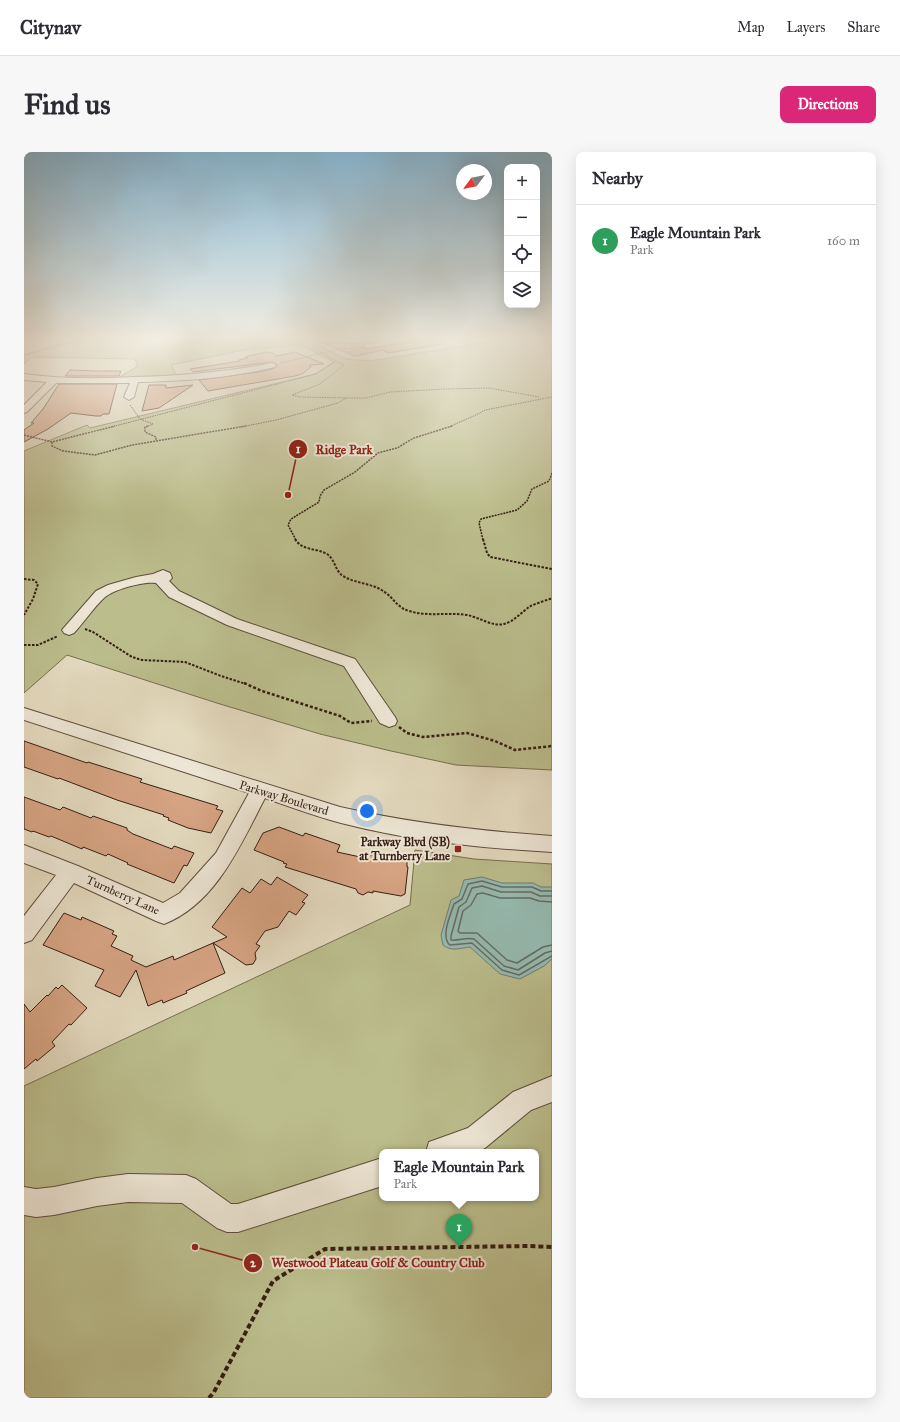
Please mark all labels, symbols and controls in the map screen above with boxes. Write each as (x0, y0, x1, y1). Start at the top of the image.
text: Citynav (20, 16, 81, 39)
text: Map (737, 19, 765, 36)
text: Layers (787, 19, 825, 36)
text: Share (847, 19, 880, 36)
button: Directions (780, 86, 876, 123)
text: Find us (24, 87, 110, 122)
north arrow (456, 164, 492, 200)
map controls (504, 164, 540, 308)
button: + (504, 164, 540, 200)
text: Nearby (592, 168, 643, 189)
button: − (504, 200, 540, 236)
text: Eagle Mountain Park (630, 224, 761, 242)
text: 1 (602, 233, 608, 249)
text: 160 m (827, 233, 860, 249)
button: locate (504, 236, 540, 272)
text: Park (630, 242, 654, 258)
button: layers (504, 272, 540, 308)
callout: Ridge Park (288, 437, 381, 462)
text: 1 (296, 442, 301, 456)
text: Ridge Park (316, 442, 373, 458)
street label: Parkway Boulevard (238, 778, 330, 818)
your location (357, 801, 377, 821)
place label: Parkway Blvd (SB) at Turnberry Lane (359, 835, 451, 864)
marker: Parkway Blvd (SB) at Turnberry Lane (453, 844, 463, 854)
street label: Turnberry Lane (84, 873, 162, 917)
popup (379, 1149, 539, 1201)
text: Eagle Mountain Park (394, 1158, 524, 1176)
text: Park (394, 1176, 417, 1192)
pin: 1 (446, 1214, 472, 1247)
callout: Westwood Plateau Golf & Country Club (243, 1250, 493, 1275)
text: Westwood Plateau Golf & Country Club (271, 1255, 485, 1271)
text: 2 (250, 1256, 257, 1270)

